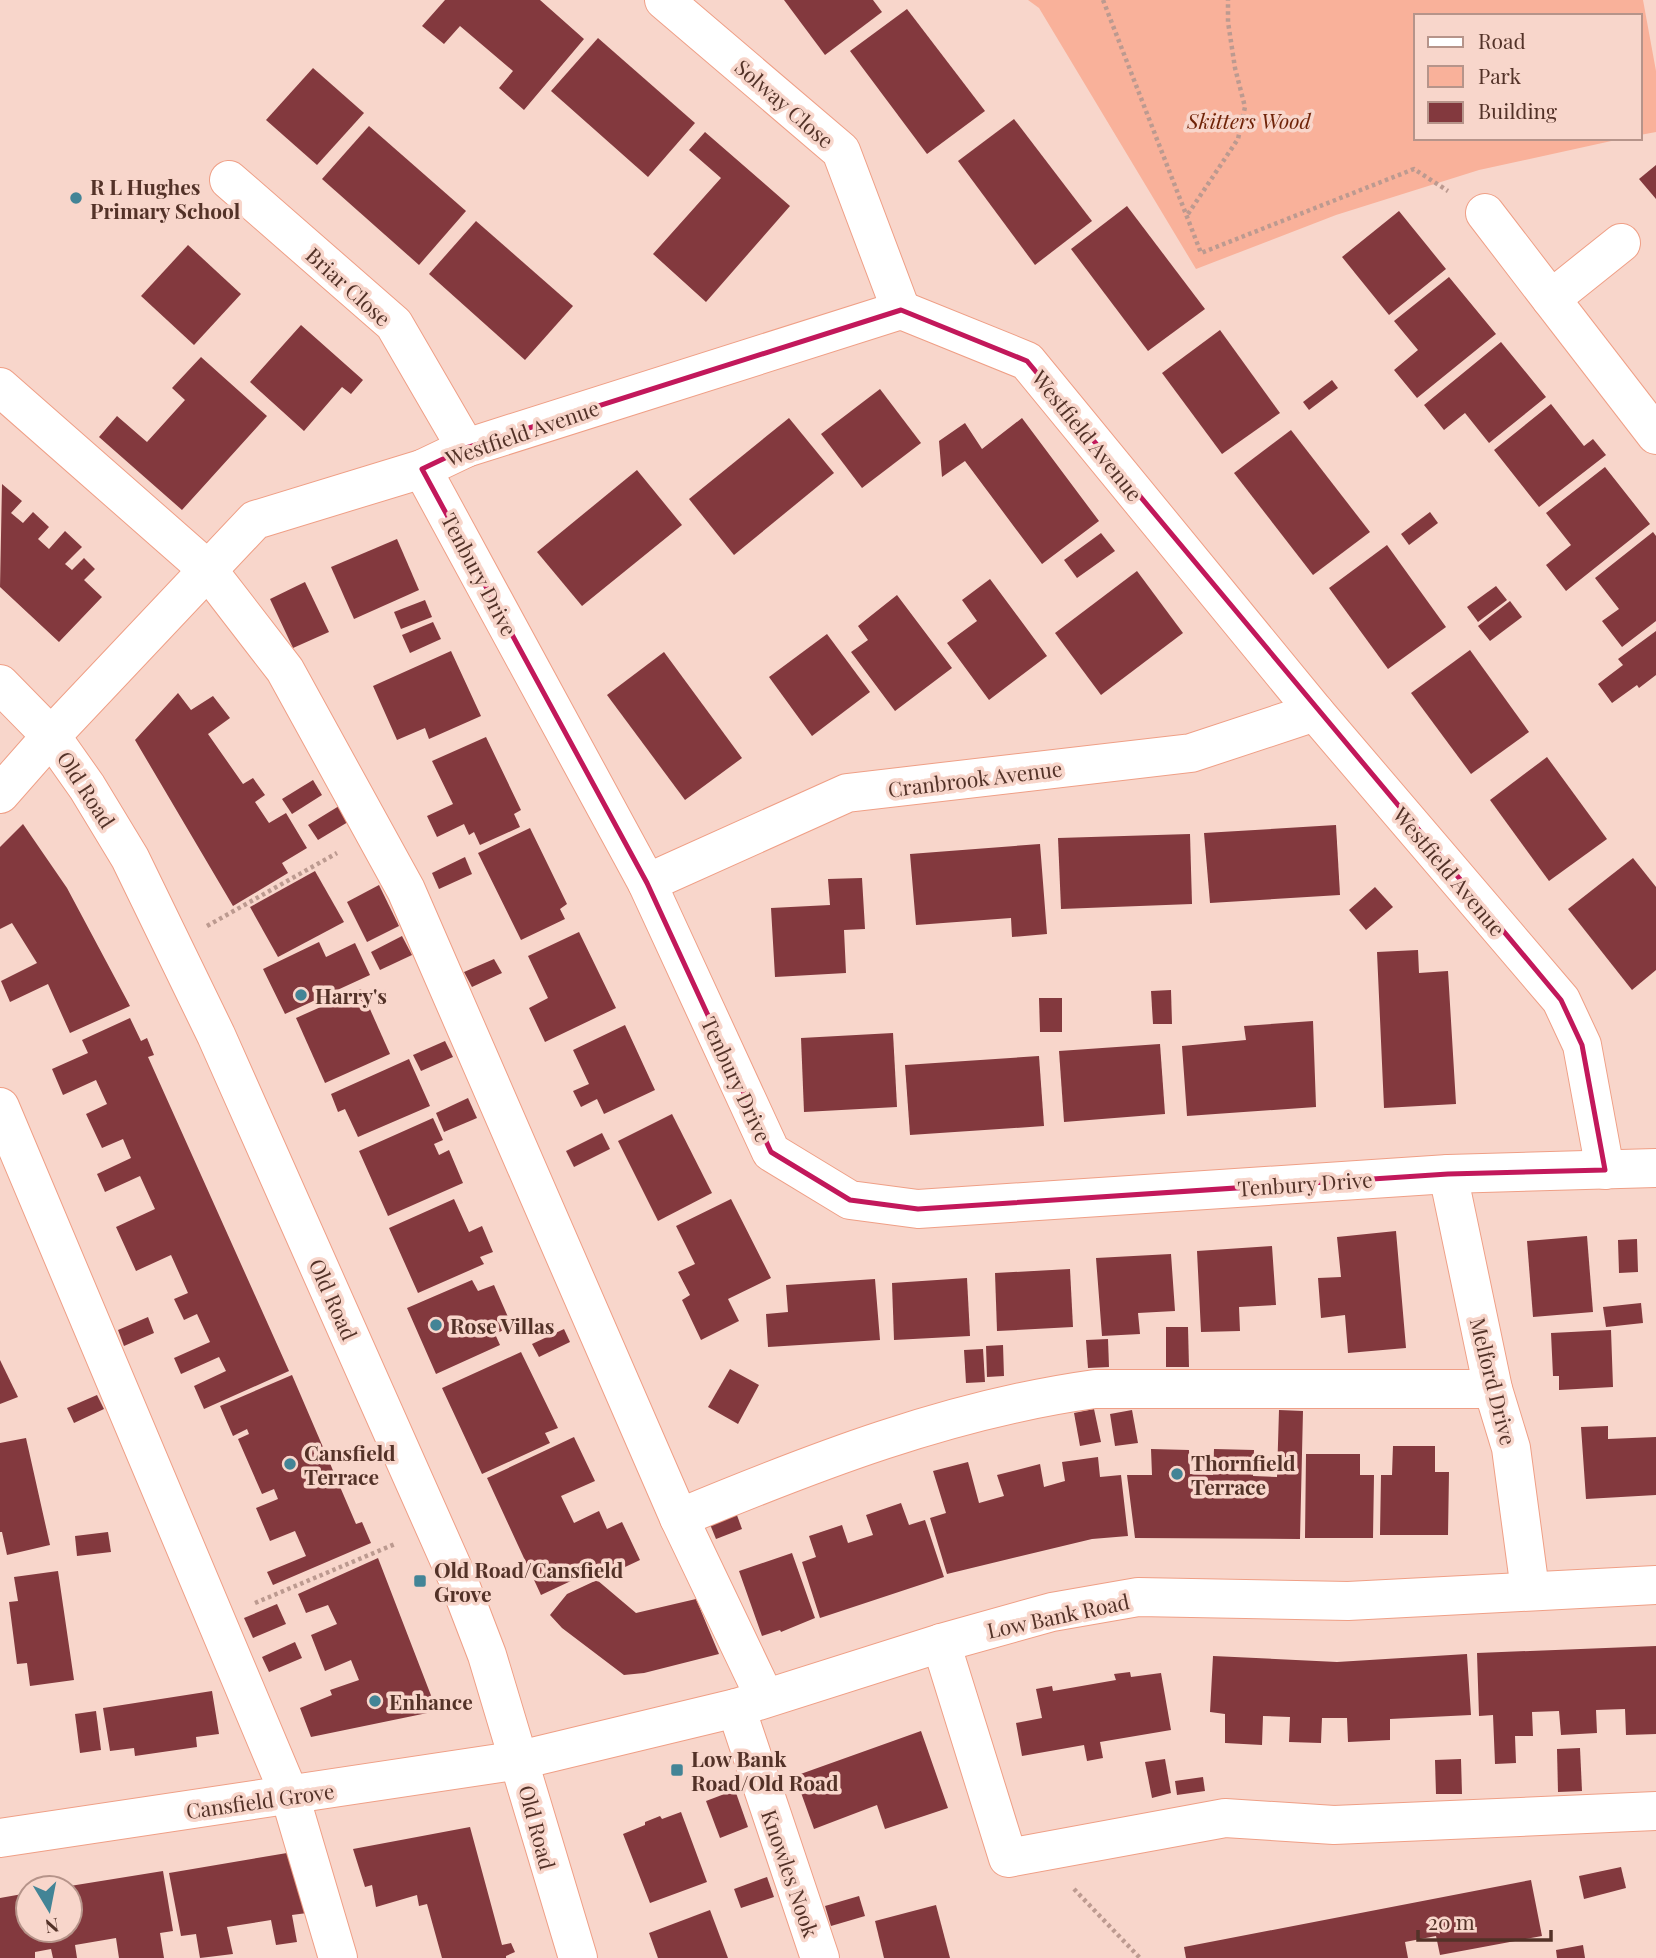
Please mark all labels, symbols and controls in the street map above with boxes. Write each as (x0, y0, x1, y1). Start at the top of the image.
legend (1414, 14, 1642, 140)
text: Road (1478, 26, 1526, 54)
street label: Solway Close (730, 52, 840, 154)
text: Park (1478, 61, 1522, 89)
text: Building (1478, 96, 1557, 124)
park label: Skitters Wood (1186, 106, 1312, 134)
place label: R L Hughes Primary School (90, 172, 241, 224)
marker: R L Hughes Primary School (68, 190, 84, 206)
street label: Briar Close (301, 241, 397, 331)
street label: Westfield Avenue (1026, 363, 1149, 506)
street label: Westfield Avenue (441, 393, 602, 472)
street label: Tenbury Drive (436, 508, 524, 640)
street label: Old Road (52, 745, 122, 833)
street label: Cranbrook Avenue (886, 753, 1064, 803)
street label: Westfield Avenue (1387, 800, 1512, 941)
place label: Harry's (315, 981, 387, 1009)
marker: Harry's (293, 987, 309, 1003)
street label: Tenbury Drive (696, 1012, 778, 1146)
street label: Tenbury Drive (1237, 1164, 1373, 1202)
street label: Old Road (304, 1254, 364, 1344)
place label: Rose Villas (450, 1311, 555, 1339)
street label: Melford Drive (1465, 1314, 1523, 1448)
marker: Rose Villas (428, 1317, 444, 1333)
place label: Cansfield Terrace (304, 1438, 396, 1490)
place label: Thornfield Terrace (1191, 1448, 1296, 1500)
marker: Cansfield Terrace (282, 1456, 298, 1472)
marker: Thornfield Terrace (1169, 1466, 1185, 1482)
place label: Old Road/Cansfield Grove (434, 1555, 624, 1607)
marker: Old Road/Cansfield Grove (412, 1573, 428, 1589)
street label: Low Bank Road (984, 1586, 1132, 1644)
place label: Enhance (389, 1687, 473, 1715)
marker: Enhance (367, 1693, 383, 1709)
place label: Low Bank Road/Old Road (691, 1744, 839, 1796)
marker: Low Bank Road/Old Road (669, 1762, 685, 1778)
street label: Cansfield Grove (184, 1776, 336, 1824)
street label: Old Road (513, 1782, 563, 1872)
street label: Knowles Nook (756, 1805, 826, 1941)
north arrow (14, 1874, 84, 1944)
scale bar (1418, 1898, 1551, 1942)
text: 20 m (1428, 1907, 1475, 1935)
text: N (43, 1913, 61, 1941)

